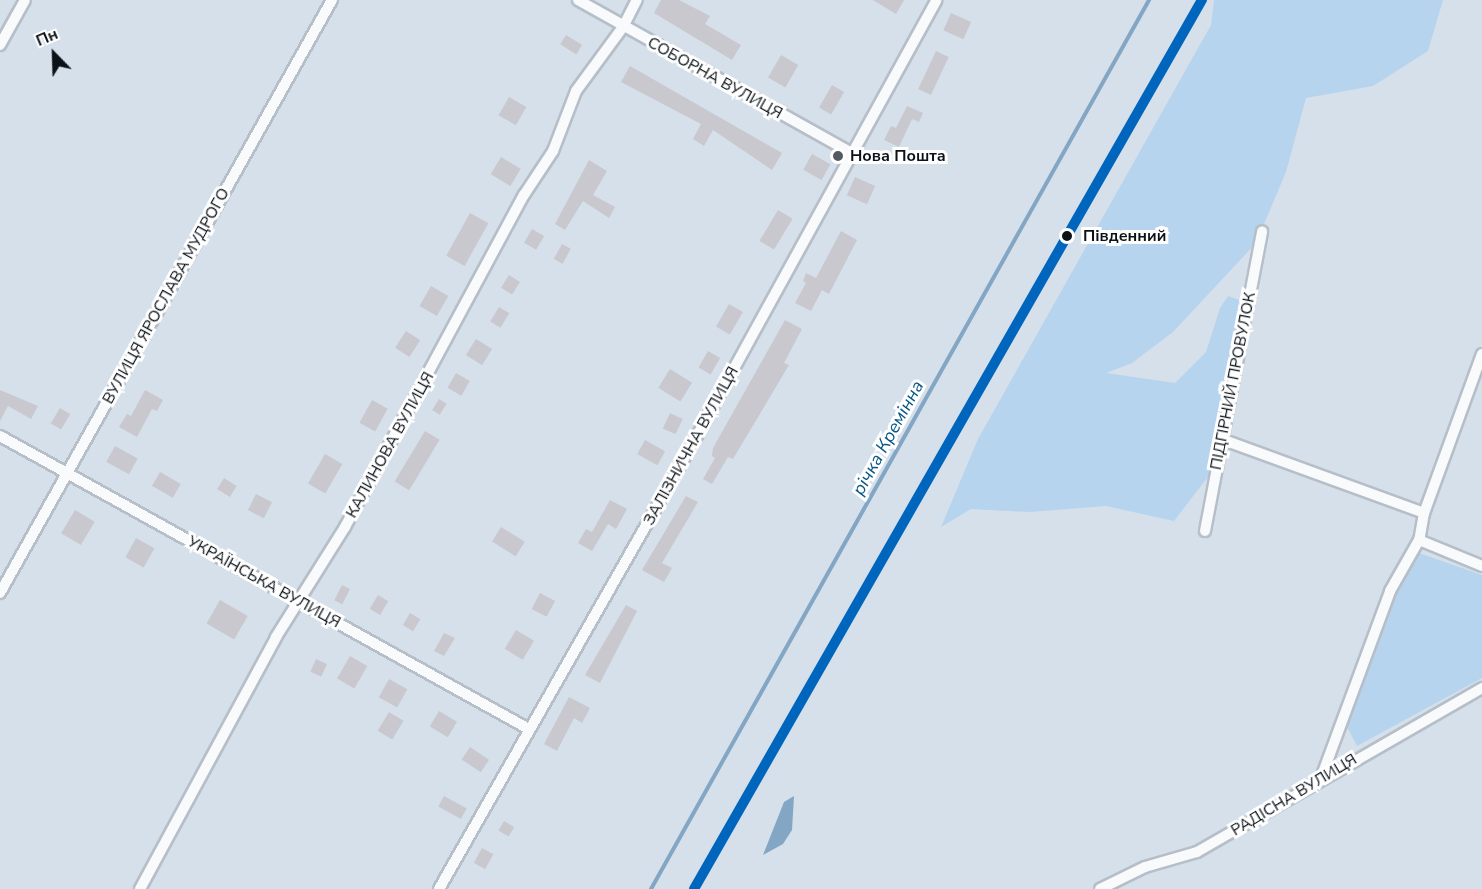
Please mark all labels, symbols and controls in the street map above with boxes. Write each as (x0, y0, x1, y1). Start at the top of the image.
text: Пн (33, 23, 61, 52)
north arrow (24, 24, 84, 84)
street label: СОБОРНА ВУЛИЦЯ (644, 33, 786, 123)
place label: Нова Пошта (850, 146, 946, 166)
marker: Нова Пошта (831, 149, 845, 163)
street label: ВУЛИЦЯ ЯРОСЛАВА МУДРОГО (98, 185, 234, 407)
marker: Південний (1056, 225, 1078, 247)
place label: Південний (1083, 226, 1166, 246)
street label: ПІДГІРНИЙ ПРОВУЛОК (1206, 290, 1260, 472)
street label: ЗАЛІЗНИЧНА ВУЛИЦЯ (639, 363, 743, 529)
street label: КАЛИНОВА ВУЛИЦЯ (342, 369, 438, 521)
water label: річка Кремінна (848, 377, 928, 499)
street label: УКРАЇНСЬКА ВУЛИЦЯ (184, 532, 344, 632)
street label: РАДІСНА ВУЛИЦЯ (1228, 750, 1360, 840)

